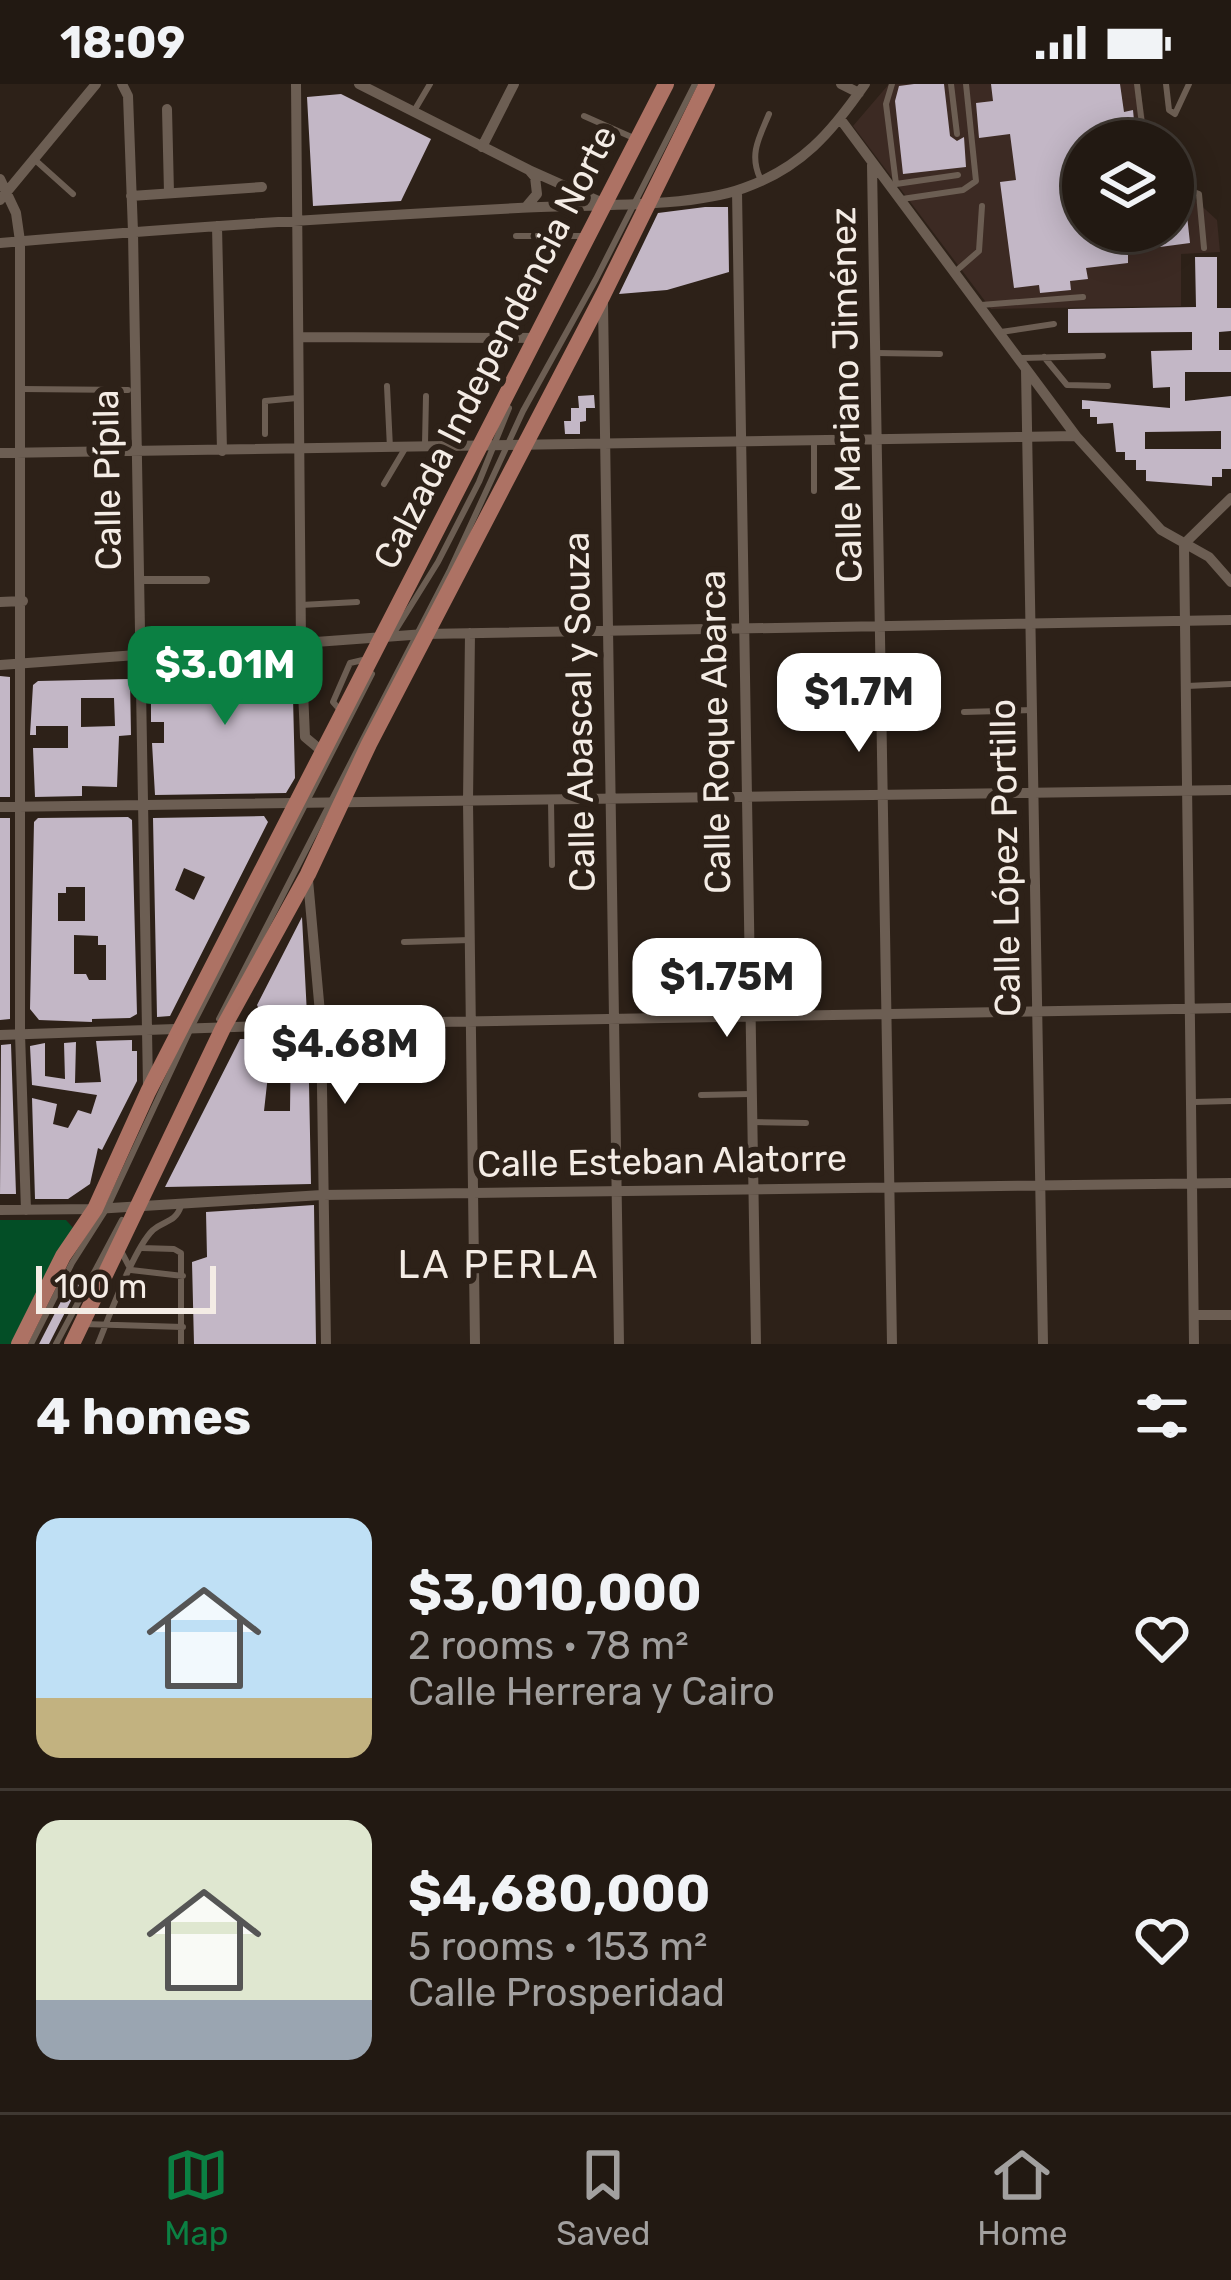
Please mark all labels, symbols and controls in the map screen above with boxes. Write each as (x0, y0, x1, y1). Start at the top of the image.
text: 18:09 (60, 16, 185, 69)
street label: Calzada Independencia Norte (364, 118, 626, 576)
map controls (1062, 120, 1194, 252)
button: layers (1062, 120, 1194, 252)
street label: Calle Mariano Jiménez (821, 206, 871, 584)
street label: Calle Pípila (84, 389, 130, 571)
street label: Calle Abascal y Souza (554, 532, 604, 892)
street label: Calle Roque Abarca (691, 570, 739, 894)
pin: $3.01M (127, 626, 323, 728)
text: $3.01M (155, 642, 295, 688)
pin: $1.7M (775, 653, 943, 755)
text: $1.7M (804, 669, 914, 715)
street label: Calle López Portillo (981, 699, 1029, 1017)
pin: $1.75M (629, 938, 825, 1040)
text: $1.75M (659, 954, 795, 1000)
pin: $4.68M (247, 1005, 443, 1107)
text: $4.68M (271, 1021, 419, 1067)
street label: Calle Esteban Alatorre (477, 1136, 847, 1186)
district label: LA PERLA (398, 1242, 600, 1288)
scale bar (36, 1260, 216, 1313)
text: 100 m (54, 1267, 147, 1306)
icon: filters (1129, 1383, 1195, 1449)
text: 4 homes (36, 1386, 251, 1447)
text: $3,010,000 (408, 1562, 702, 1623)
icon: home (132, 1566, 276, 1710)
icon: heart (1129, 1605, 1195, 1671)
text: 2 rooms · 78 m² (408, 1623, 689, 1669)
text: Calle Herrera y Cairo (408, 1669, 775, 1715)
text: $4,680,000 (408, 1863, 710, 1924)
icon: home (132, 1868, 276, 2012)
icon: heart (1129, 1907, 1195, 1973)
text: 5 rooms · 153 m² (408, 1924, 707, 1970)
text: Calle Prosperidad (408, 1970, 725, 2016)
tab: Map (163, 2142, 229, 2253)
tab: Saved (556, 2142, 650, 2253)
tab: Home (977, 2142, 1068, 2253)

